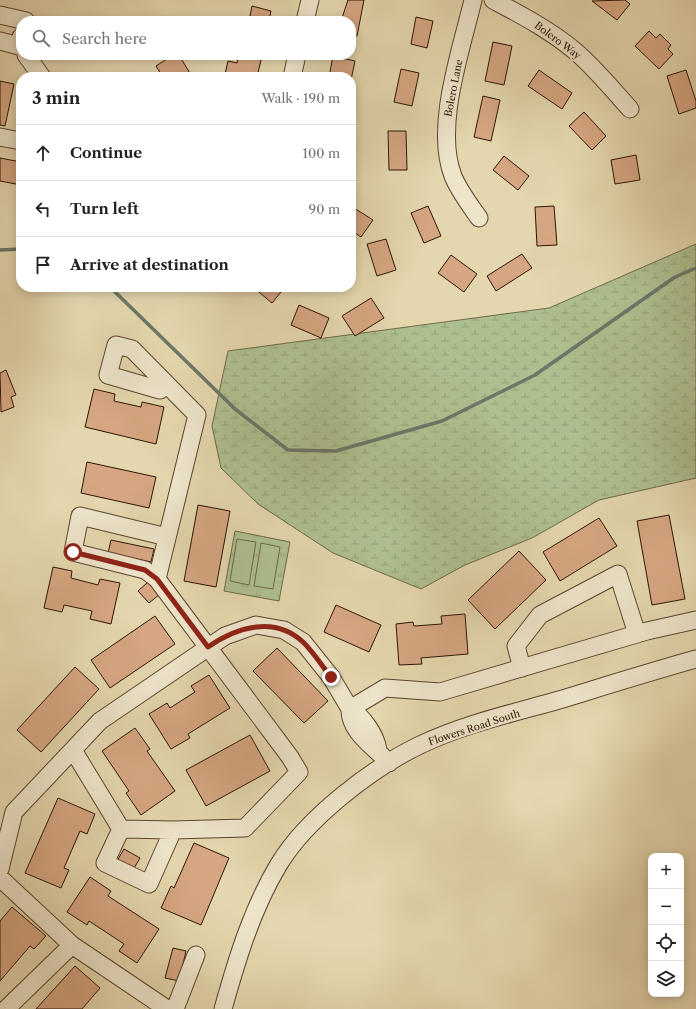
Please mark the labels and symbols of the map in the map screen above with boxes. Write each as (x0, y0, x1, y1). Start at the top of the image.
street label: Bolero Way (532, 19, 584, 62)
street label: Bolero Lane (442, 58, 466, 118)
route start (64, 543, 82, 561)
route end (322, 668, 340, 686)
street label: Flowers Road South (427, 706, 522, 748)

